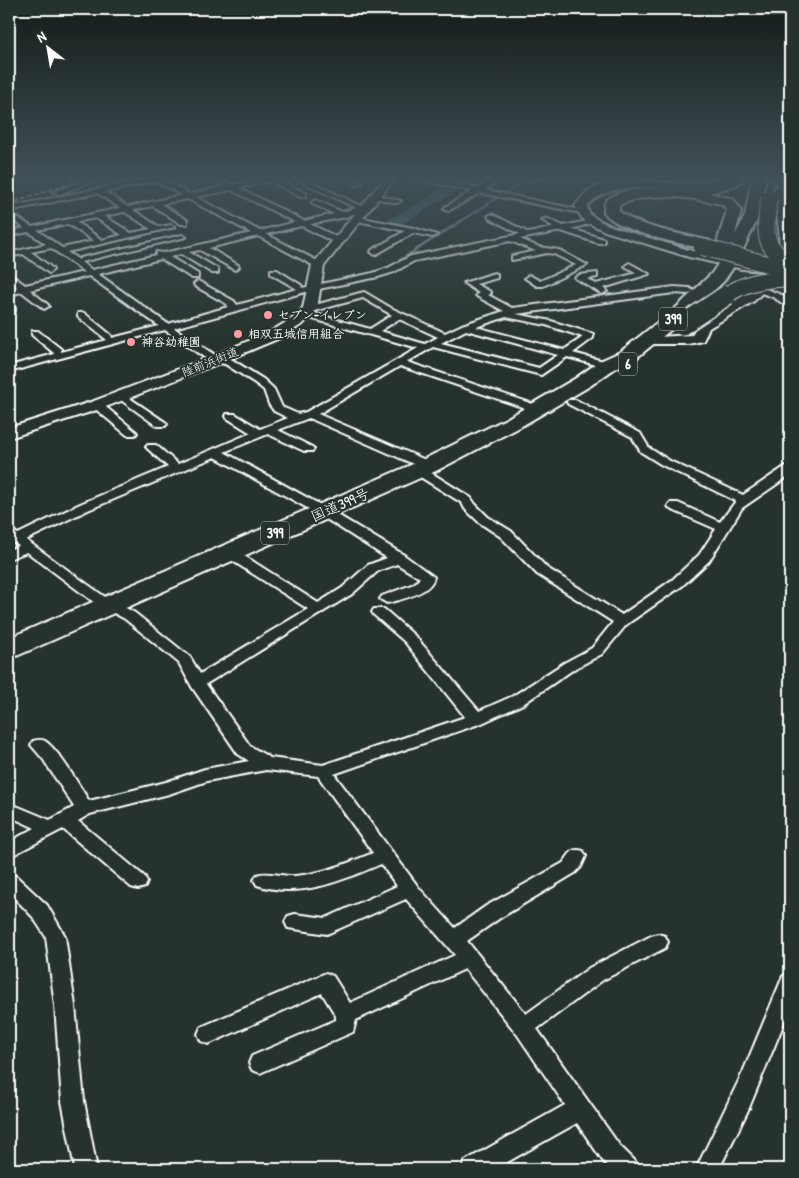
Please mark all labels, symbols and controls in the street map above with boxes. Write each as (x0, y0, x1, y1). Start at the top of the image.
north arrow (22, 22, 72, 72)
text: N (33, 26, 50, 46)
place label: セブン-イレブン (278, 306, 367, 323)
road number: 399 (659, 308, 687, 330)
marker: セブン-イレブン (262, 309, 274, 321)
place label: 相双五城信用組合 (248, 325, 344, 342)
marker: 相双五城信用組合 (232, 328, 244, 340)
place label: 神谷幼稚園 (141, 333, 201, 350)
marker: 神谷幼稚園 (125, 336, 137, 348)
street label: 陸前浜街道 (179, 342, 241, 381)
road number: 6 (619, 352, 637, 376)
street label: 国道399号 (307, 482, 373, 527)
road number: 399 (261, 522, 289, 544)

